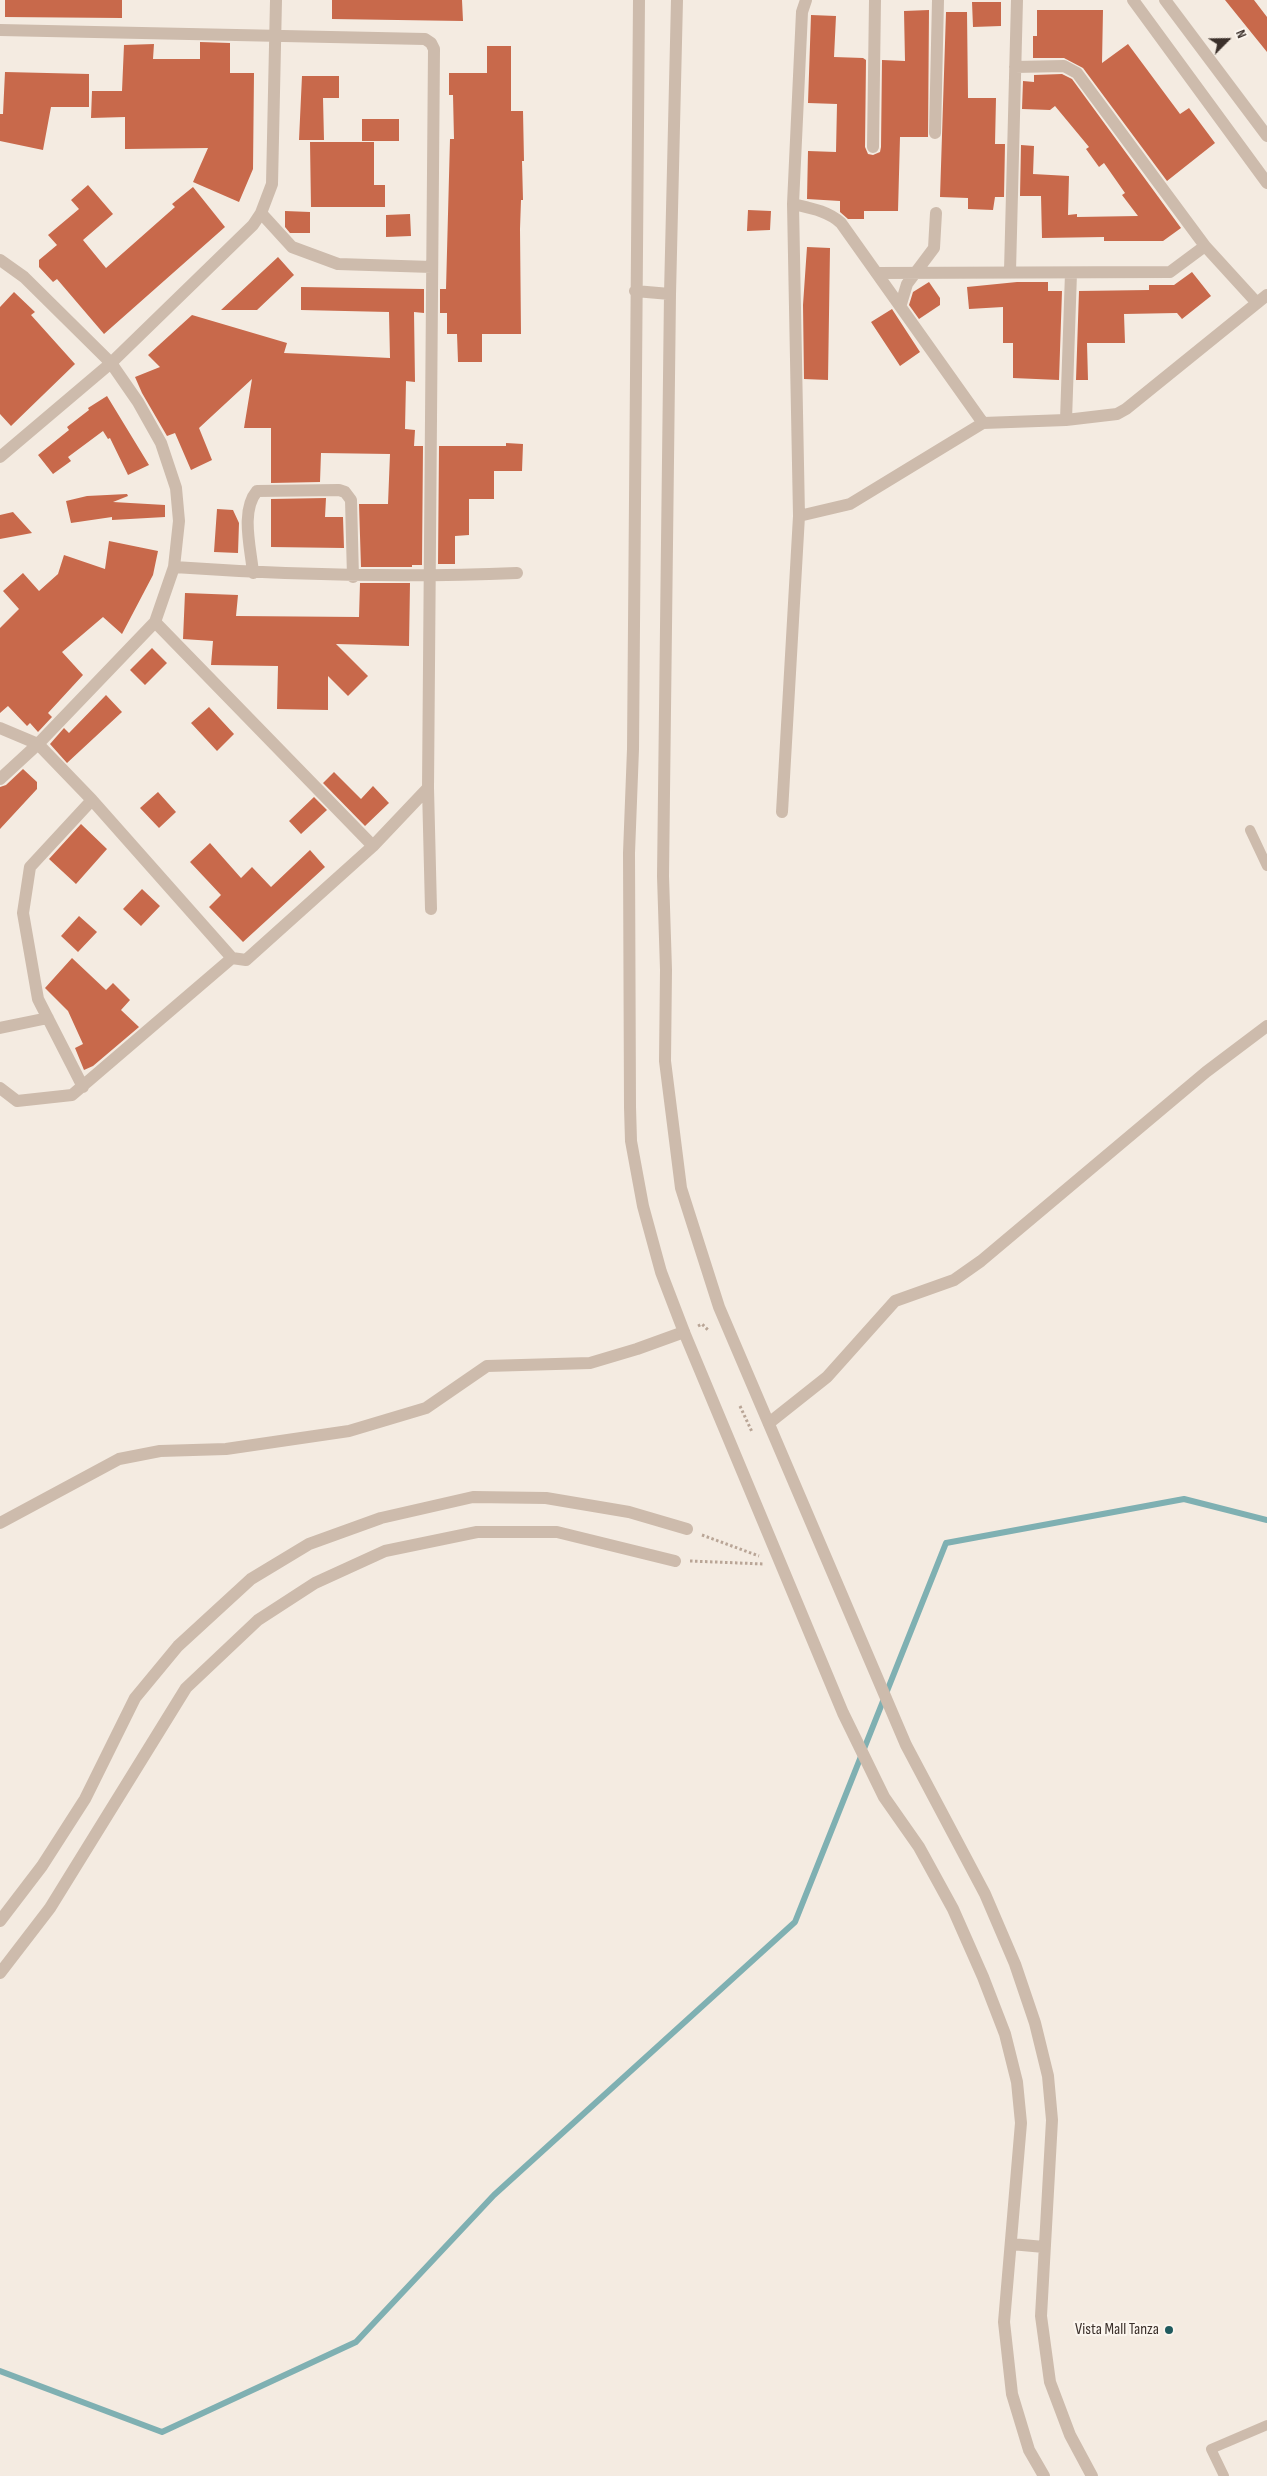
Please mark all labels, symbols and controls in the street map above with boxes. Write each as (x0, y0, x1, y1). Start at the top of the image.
north arrow (1202, 15, 1252, 65)
text: N (1232, 27, 1251, 41)
place label: Vista Mall Tanza (1075, 2320, 1159, 2340)
marker: Vista Mall Tanza (1163, 2324, 1175, 2336)

